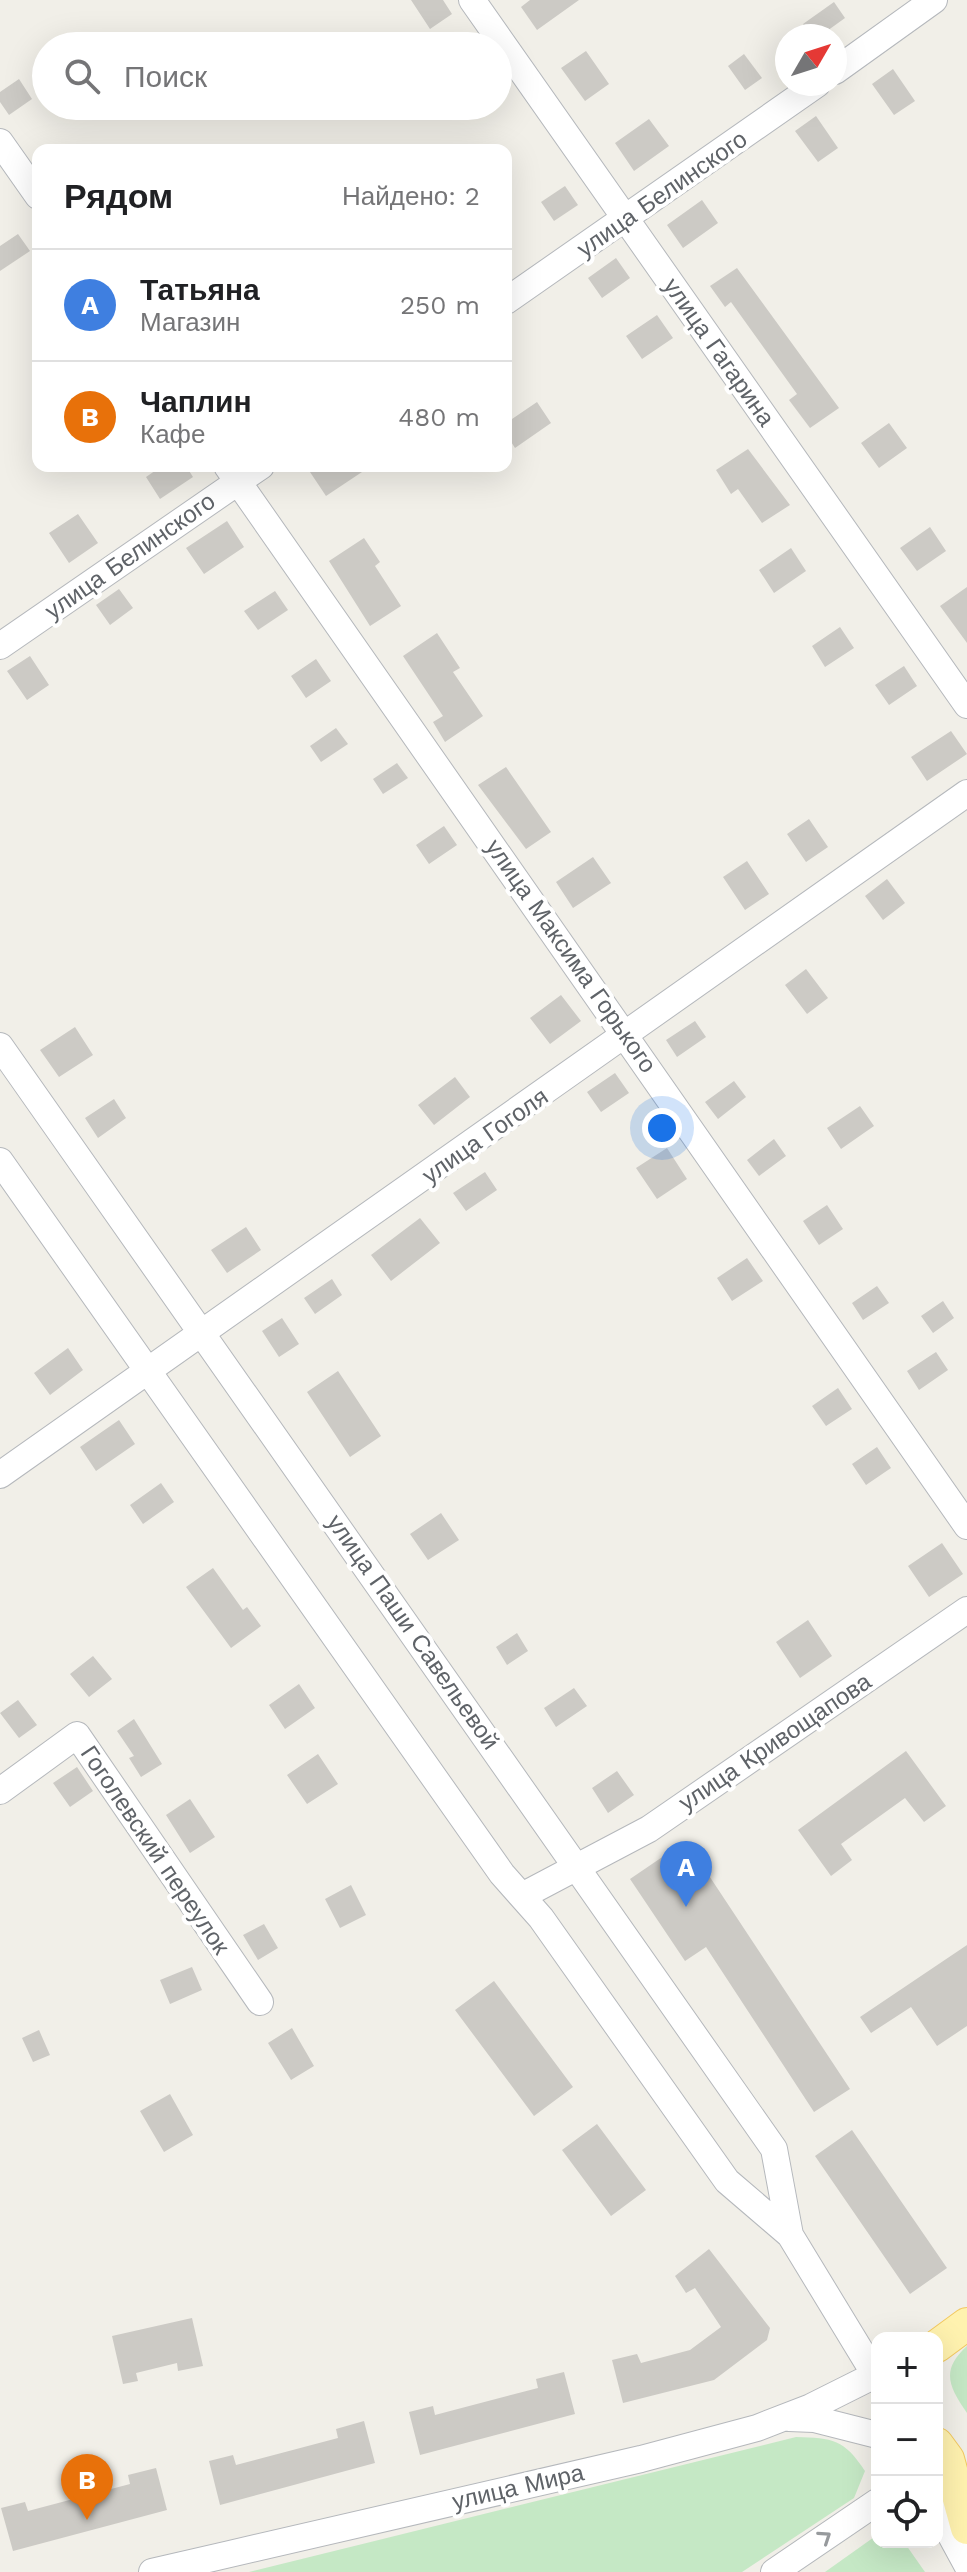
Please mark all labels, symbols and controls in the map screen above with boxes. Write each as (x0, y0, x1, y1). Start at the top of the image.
north arrow (775, 24, 847, 96)
search box (32, 32, 512, 120)
icon: search (60, 54, 104, 98)
text: Поиск (124, 59, 207, 94)
street label: улица Белинского (572, 125, 752, 263)
text: Рядом (64, 176, 173, 216)
text: Найдено: 2 (342, 181, 480, 211)
text: Татьяна (140, 272, 260, 307)
street label: улица Гагарина (658, 273, 781, 432)
text: A (81, 290, 99, 320)
text: 250 m (400, 290, 480, 320)
text: Магазин (140, 307, 240, 337)
text: Чаплин (140, 384, 252, 419)
text: B (81, 402, 99, 432)
text: 480 m (398, 402, 480, 432)
text: Кафе (140, 419, 205, 449)
street label: улица Белинского (40, 487, 220, 625)
street label: улица Максима Горького (480, 834, 662, 1078)
street label: улица Гоголя (417, 1082, 553, 1190)
your location (642, 1108, 682, 1148)
street label: улица Паши Савельевой (321, 1509, 505, 1755)
street label: улица Кривощапова (673, 1667, 877, 1817)
street label: Гоголевский переулок (75, 1740, 236, 1960)
pin: A (660, 1841, 712, 1907)
map controls (871, 2332, 943, 2548)
button: + (871, 2332, 943, 2404)
button: − (871, 2404, 943, 2476)
pin: B (61, 2454, 113, 2520)
street label: улица Мира (449, 2458, 587, 2516)
button: locate (871, 2476, 943, 2548)
one-way arrow (817, 2532, 831, 2547)

